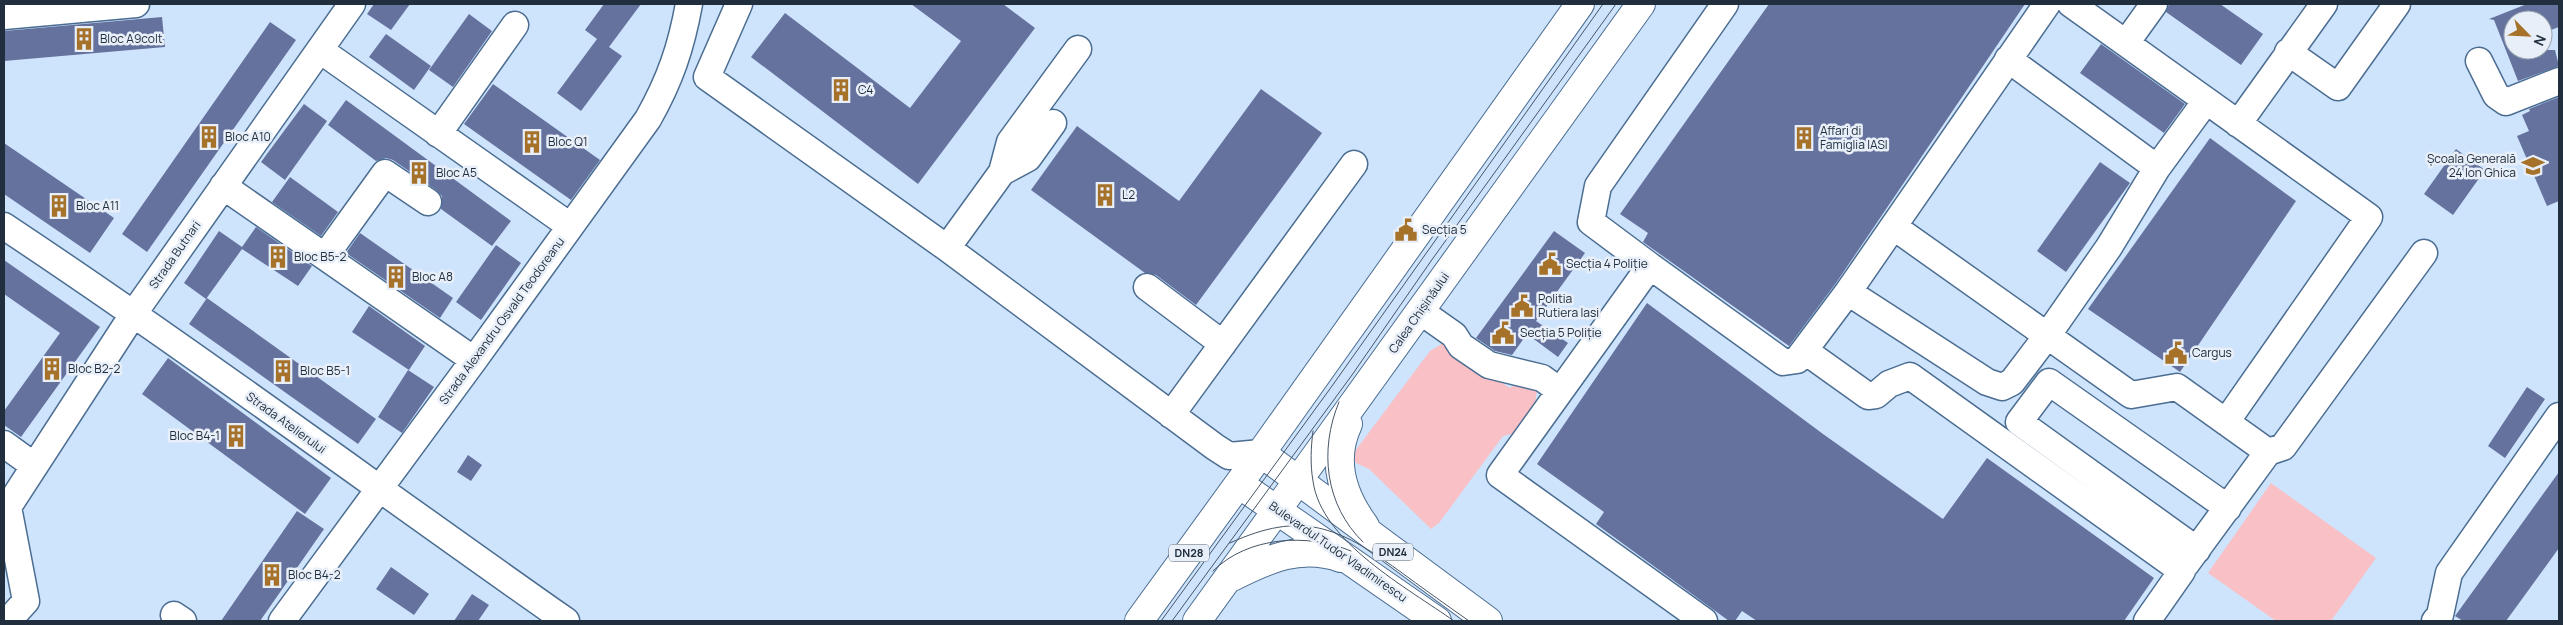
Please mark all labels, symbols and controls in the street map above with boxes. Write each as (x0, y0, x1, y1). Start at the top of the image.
north arrow (2503, 10, 2553, 60)
building icon: Bloc A9colt (71, 26, 97, 52)
place label: Bloc A9colt (100, 30, 163, 47)
text: N (2530, 32, 2551, 49)
building icon: C4 (828, 77, 854, 103)
place label: C4 (858, 81, 873, 98)
place label: Affari di Famiglia IASI (1820, 122, 1888, 153)
building icon: Bloc A10 (196, 124, 222, 150)
building icon: Affari di Famiglia IASI (1791, 125, 1817, 151)
place label: Bloc A10 (225, 128, 271, 145)
building icon: Bloc Q1 (519, 129, 545, 155)
place label: Bloc Q1 (548, 133, 588, 150)
place label: Școala Generală 24 Ion Ghica (2427, 150, 2516, 181)
school or university icon: Școala Generală 24 Ion Ghica (2520, 153, 2546, 179)
building icon: Bloc A5 (406, 160, 432, 186)
place label: Bloc A5 (436, 164, 477, 181)
building icon: L2 (1092, 182, 1118, 208)
place label: L2 (1122, 186, 1135, 203)
building icon: Bloc A11 (46, 193, 72, 219)
place label: Bloc A11 (76, 197, 119, 214)
street label: Strada Butnari (145, 217, 204, 292)
public building icon: Secția 5 (1393, 217, 1419, 243)
place label: Secția 5 (1422, 221, 1467, 238)
street label: Strada Alexandru Osvald Teodoreanu (435, 234, 568, 408)
building icon: Bloc B5-2 (265, 244, 291, 270)
place label: Bloc B5-2 (294, 248, 347, 265)
public building icon: Secția 4 Poliție (1537, 251, 1563, 277)
place label: Secția 4 Poliție (1566, 255, 1648, 272)
building icon: Bloc A8 (383, 264, 409, 290)
place label: Bloc A8 (412, 268, 453, 285)
street label: Calea Chișinăului (1384, 269, 1453, 357)
place label: Politia Rutiera Iasi (1538, 290, 1599, 321)
public building icon: Politia Rutiera Iasi (1509, 293, 1535, 319)
public building icon: Secția 5 Poliție (1490, 320, 1516, 346)
place label: Secția 5 Poliție (1520, 324, 1602, 341)
public building icon: Cargus (2163, 340, 2189, 366)
place label: Cargus (2192, 344, 2232, 361)
building icon: Bloc B2-2 (39, 356, 65, 382)
building icon: Bloc B5-1 (270, 358, 296, 384)
place label: Bloc B2-2 (68, 360, 121, 377)
place label: Bloc B5-1 (300, 362, 350, 379)
street label: Strada Atelierului (243, 388, 330, 457)
building icon: Bloc B4-1 (223, 423, 249, 449)
place label: Bloc B4-1 (170, 427, 220, 444)
street label: Bulevardul Tudor Vladimirescu (1266, 497, 1411, 606)
road number: DN28 (1169, 544, 1209, 562)
road number: DN24 (1373, 544, 1413, 560)
building icon: Bloc B4-2 (259, 562, 285, 588)
place label: Bloc B4-2 (288, 566, 341, 583)

